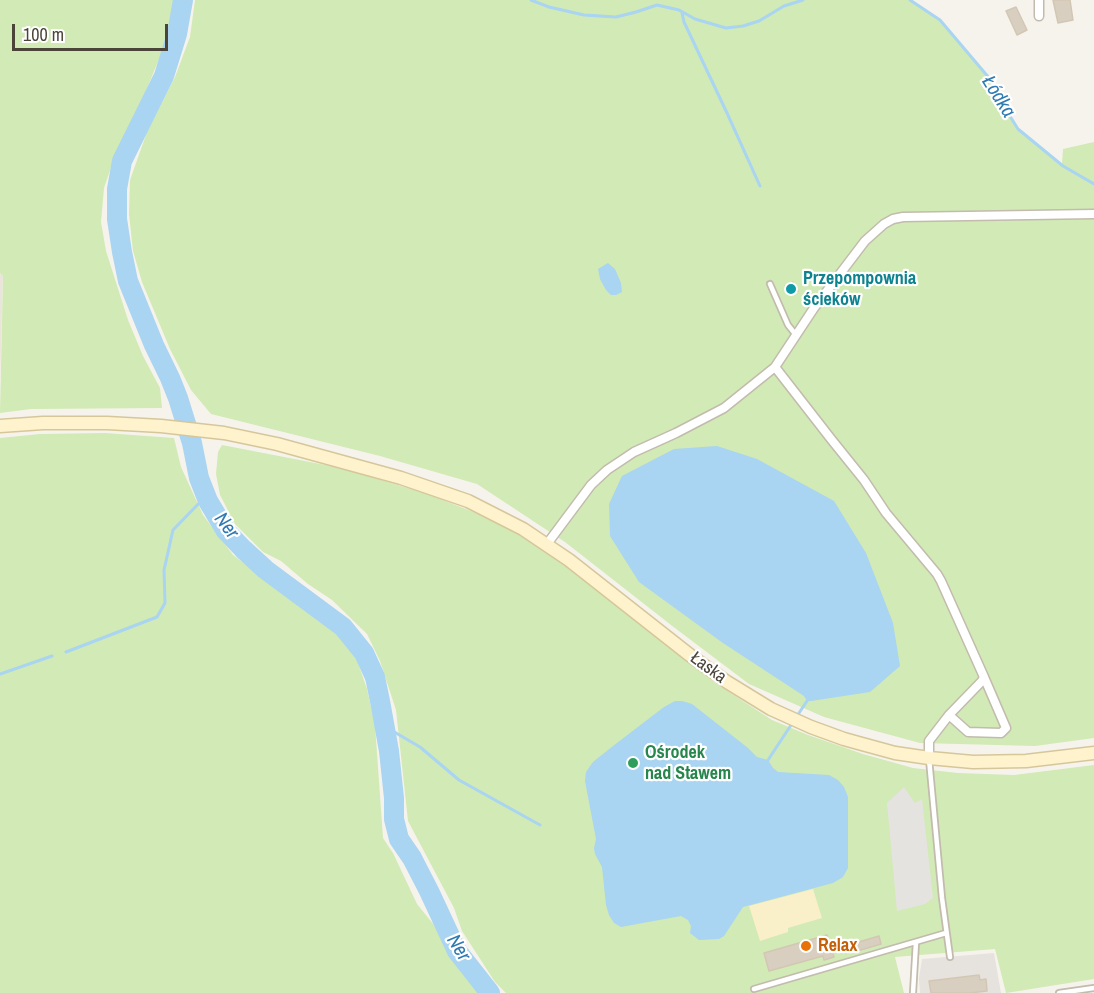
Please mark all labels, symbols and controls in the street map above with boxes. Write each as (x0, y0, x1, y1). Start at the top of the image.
scale bar (15, 12, 171, 50)
text: 100 m (23, 22, 64, 47)
water label: Łódka (976, 72, 1020, 122)
place label: Przepompownia ścieków (803, 268, 916, 310)
marker: Przepompownia ścieków (784, 282, 798, 296)
water label: Ner (208, 508, 244, 544)
street label: Łaska (686, 648, 730, 688)
place label: Ośrodek nad Stawem (645, 742, 731, 784)
marker: Ośrodek nad Stawem (626, 756, 640, 770)
water label: Ner (441, 930, 475, 966)
place label: Relax (818, 935, 857, 957)
marker: Relax (799, 939, 813, 953)

